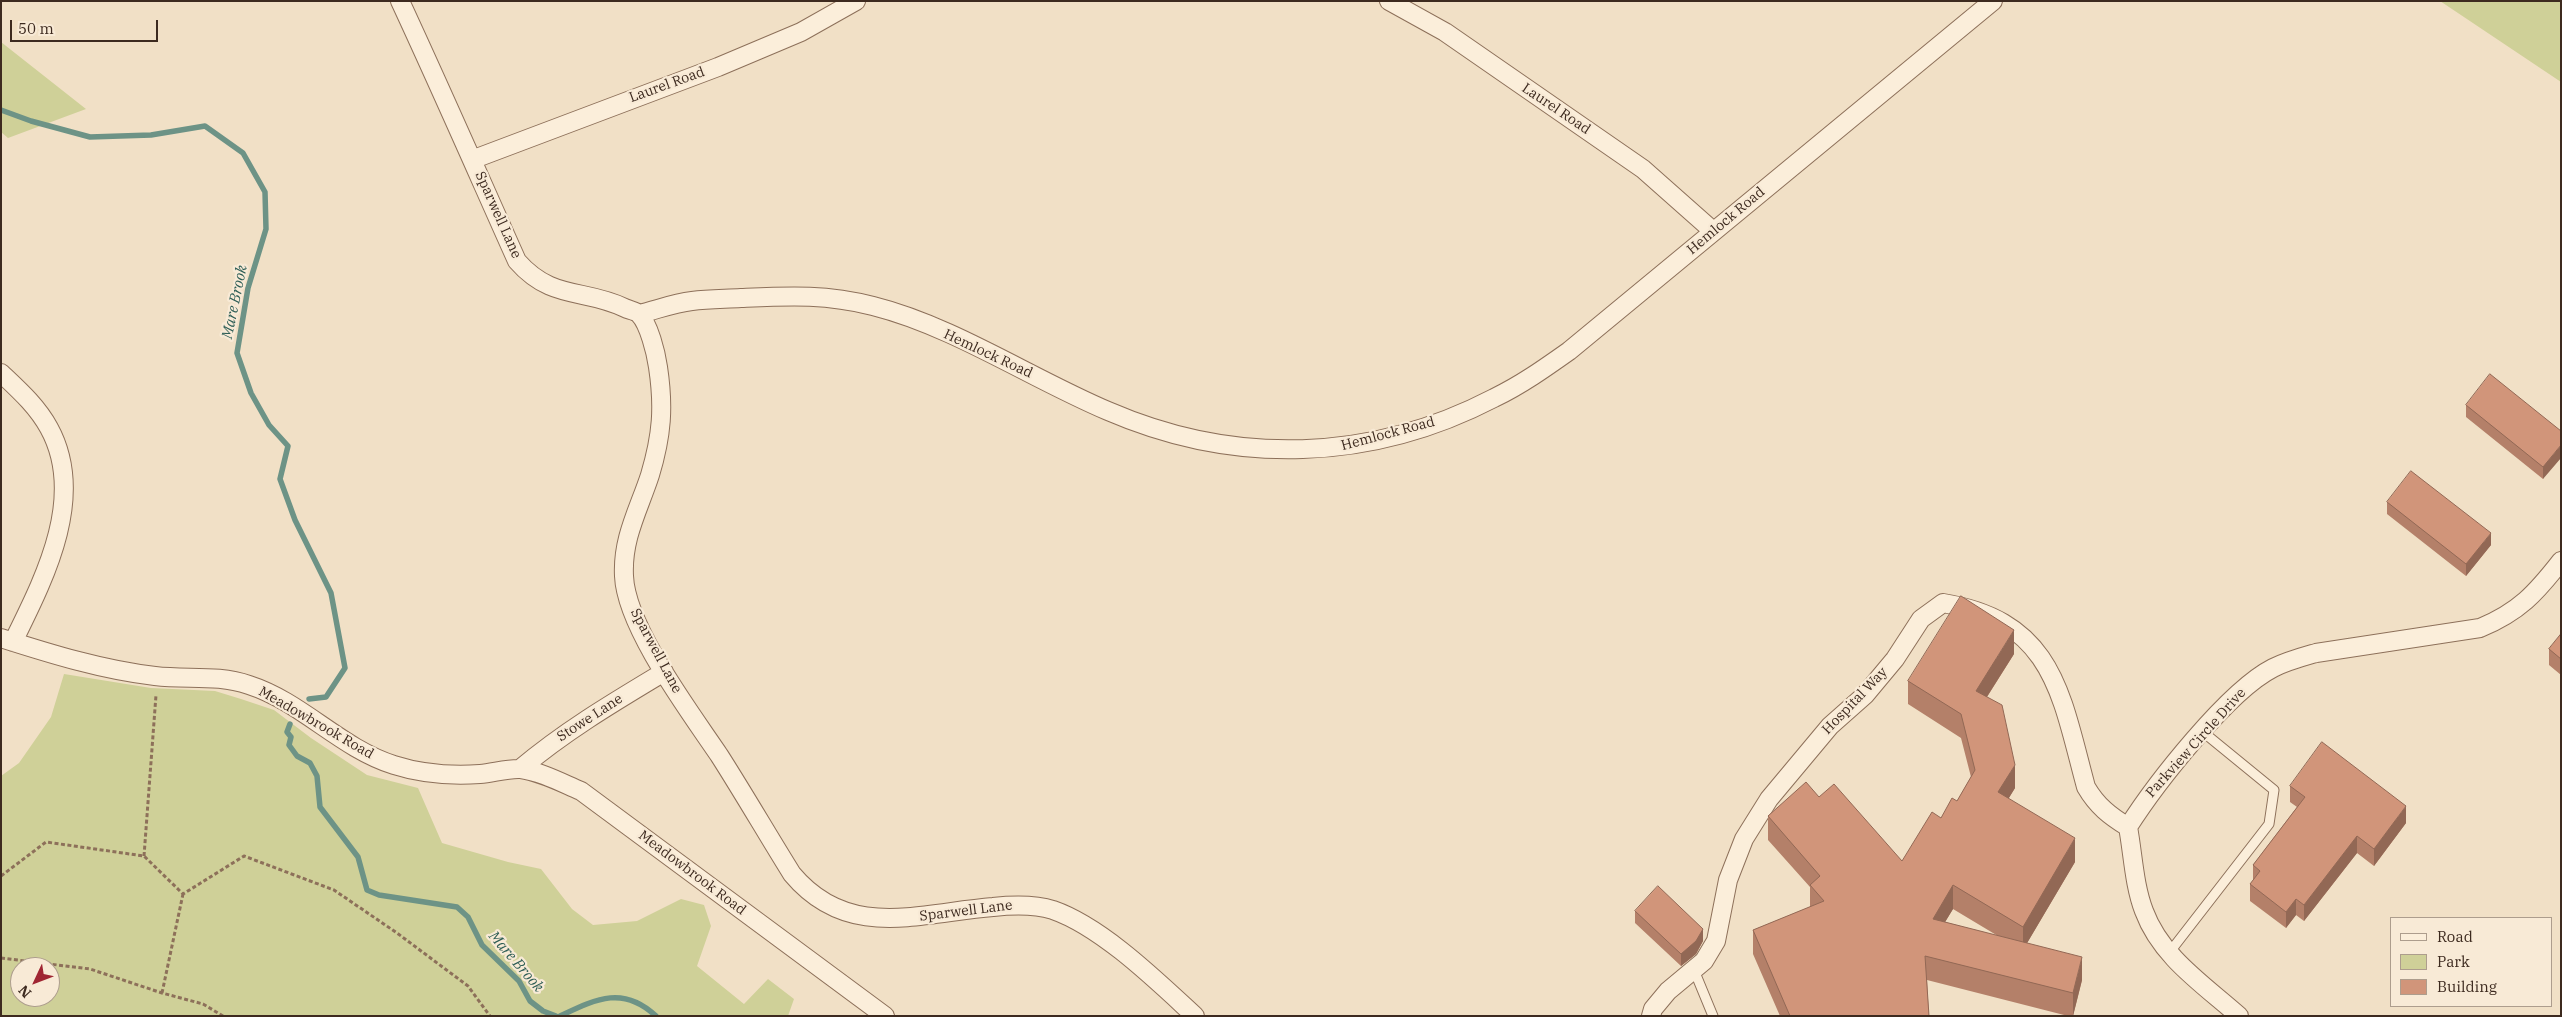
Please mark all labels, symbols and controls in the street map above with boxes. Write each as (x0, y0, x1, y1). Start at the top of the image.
scale bar (12, 10, 160, 42)
text: 50 m (18, 19, 54, 38)
street label: Laurel Road (627, 64, 707, 106)
street label: Laurel Road (1519, 80, 1593, 138)
street label: Sparwell Lane (471, 169, 525, 261)
street label: Hemlock Road (1684, 184, 1768, 258)
water label: Mare Brook (218, 263, 252, 341)
street label: Hemlock Road (941, 326, 1035, 382)
street label: Hemlock Road (1339, 413, 1437, 455)
street label: Sparwell Lane (627, 606, 685, 696)
street label: Hospital Way (1819, 664, 1891, 738)
street label: Meadowbrook Road (256, 683, 376, 763)
street label: Parkview Circle Drive (2142, 685, 2250, 801)
street label: Stowe Lane (554, 691, 626, 745)
street label: Meadowbrook Road (635, 827, 749, 919)
street label: Sparwell Lane (919, 897, 1013, 925)
legend (2390, 917, 2552, 1007)
text: Road (2437, 927, 2473, 946)
water label: Mare Brook (485, 928, 547, 996)
text: Park (2437, 952, 2470, 971)
north arrow (10, 957, 60, 1007)
text: Building (2437, 977, 2497, 996)
text: N (14, 981, 35, 1002)

